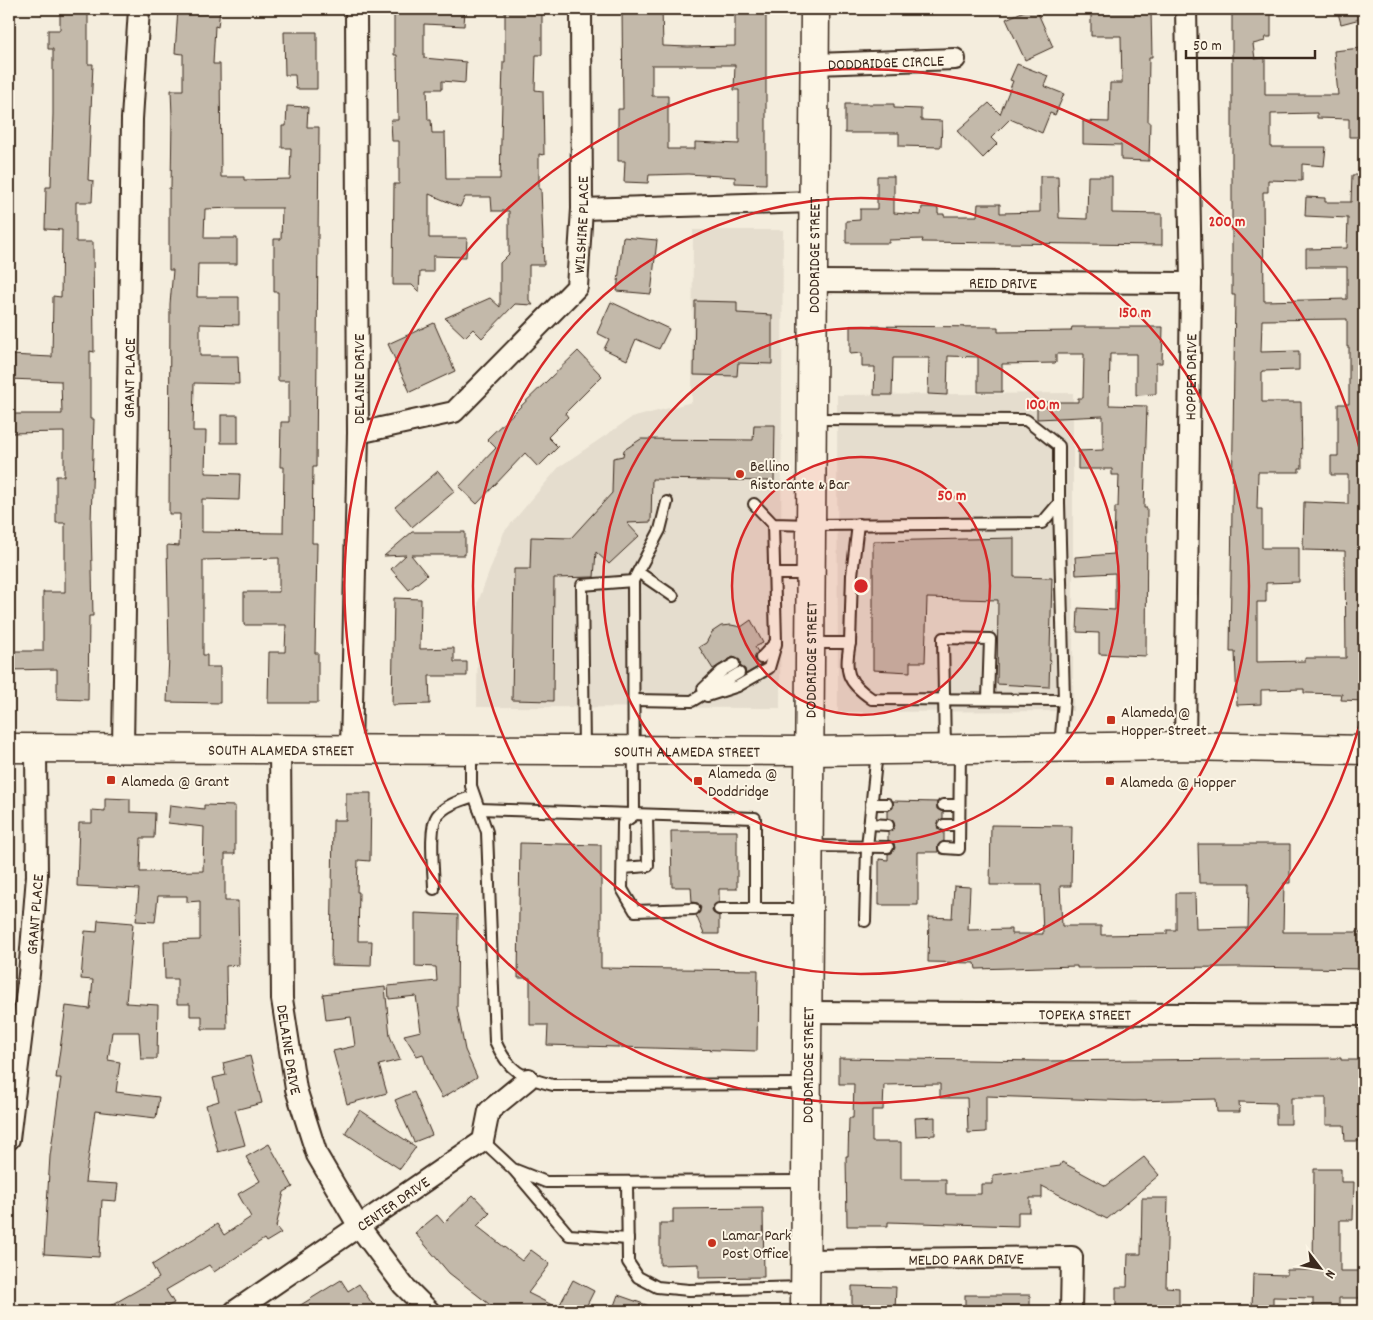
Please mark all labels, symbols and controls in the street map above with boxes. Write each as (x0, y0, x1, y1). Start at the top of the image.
scale bar (1186, 28, 1314, 60)
text: 50 m (1193, 36, 1222, 58)
street label: DODDRIDGE CIRCLE (827, 50, 945, 78)
street label: WILSHIRE PLACE (569, 175, 596, 274)
street label: DODDRIDGE STREET (804, 196, 828, 313)
text: 200 m (1209, 212, 1245, 234)
street label: REID DRIVE (969, 273, 1038, 296)
text: 150 m (1119, 303, 1151, 325)
street label: DELAINE DRIVE (349, 333, 372, 424)
street label: HOPPER DRIVE (1180, 333, 1204, 421)
street label: GRANT PLACE (119, 337, 143, 418)
text: 100 m (1026, 395, 1060, 417)
place label: Bellino Ristorante & Bar (750, 456, 850, 497)
marker: Bellino Ristorante & Bar (734, 468, 746, 480)
text: 50 m (938, 486, 966, 508)
centre of rings (852, 577, 870, 595)
street label: DODDRIDGE STREET (801, 601, 824, 718)
place label: Alameda @ Hopper Street (1121, 702, 1207, 743)
marker: Alameda @ Hopper Street (1105, 714, 1117, 726)
street label: SOUTH ALAMEDA STREET (208, 740, 355, 763)
street label: SOUTH ALAMEDA STREET (614, 741, 761, 765)
place label: Alameda @ Doddridge (708, 763, 778, 804)
place label: Alameda @ Grant (121, 771, 229, 794)
place label: Alameda @ Hopper (1120, 772, 1236, 795)
marker: Alameda @ Grant (105, 774, 117, 786)
marker: Alameda @ Doddridge (692, 775, 704, 787)
marker: Alameda @ Hopper (1104, 775, 1116, 787)
street label: GRANT PLACE (22, 873, 51, 956)
street label: DELAINE DRIVE (269, 1003, 306, 1099)
street label: TOPEKA STREET (1039, 1004, 1132, 1028)
street label: DODDRIDGE STREET (797, 1006, 821, 1123)
street label: CENTER DRIVE (353, 1171, 436, 1238)
place label: Lamar Park Post Office (722, 1225, 791, 1266)
marker: Lamar Park Post Office (706, 1237, 718, 1249)
north arrow (1296, 1242, 1346, 1292)
street label: MELDO PARK DRIVE (908, 1249, 1024, 1273)
text: N (1319, 1266, 1340, 1282)

